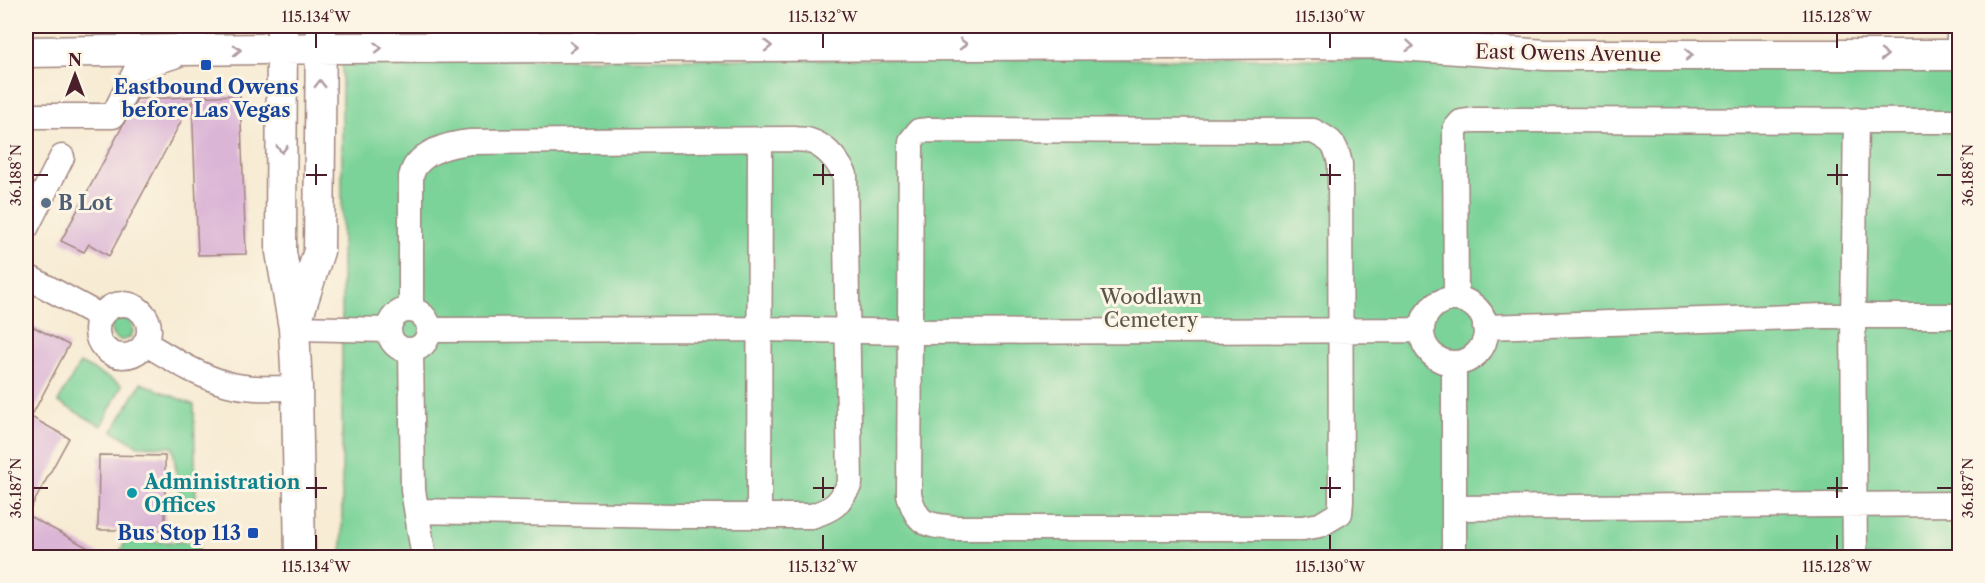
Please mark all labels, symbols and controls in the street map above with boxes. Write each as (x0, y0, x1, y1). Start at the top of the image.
text: 115.134°W (281, 7, 351, 26)
text: 115.132°W (788, 7, 858, 26)
text: 115.130°W (1295, 7, 1366, 26)
text: 115.128°W (1802, 7, 1873, 26)
one-way arrow (959, 38, 968, 50)
one-way arrow (764, 39, 773, 52)
one-way arrow (1405, 39, 1414, 52)
street label: East Owens Avenue (1475, 39, 1661, 67)
one-way arrow (569, 41, 578, 53)
one-way arrow (374, 42, 383, 54)
one-way arrow (232, 44, 241, 56)
north arrow (45, 45, 105, 105)
one-way arrow (1684, 49, 1693, 61)
one-way arrow (1879, 49, 1888, 61)
text: N (68, 50, 82, 70)
marker: Eastbound Owens before Las Vegas (199, 58, 213, 72)
place label: Eastbound Owens before Las Vegas (114, 75, 298, 122)
one-way arrow (314, 80, 326, 89)
text: 36.188°N (6, 144, 25, 206)
text: 36.188°N (1958, 144, 1977, 206)
one-way arrow (276, 145, 288, 154)
place label: B Lot (58, 191, 112, 215)
marker: B Lot (39, 196, 53, 210)
park label: Woodlawn Cemetery (1099, 285, 1202, 332)
text: 36.187°N (6, 458, 25, 518)
text: 36.187°N (1958, 458, 1977, 518)
place label: Administration Offices (143, 470, 301, 517)
marker: Administration Offices (125, 486, 139, 500)
place label: Bus Stop 113 (117, 521, 241, 545)
marker: Bus Stop 113 (246, 526, 260, 540)
text: 115.134°W (281, 557, 351, 576)
text: 115.132°W (788, 557, 858, 576)
text: 115.130°W (1295, 557, 1366, 576)
text: 115.128°W (1802, 557, 1873, 576)

